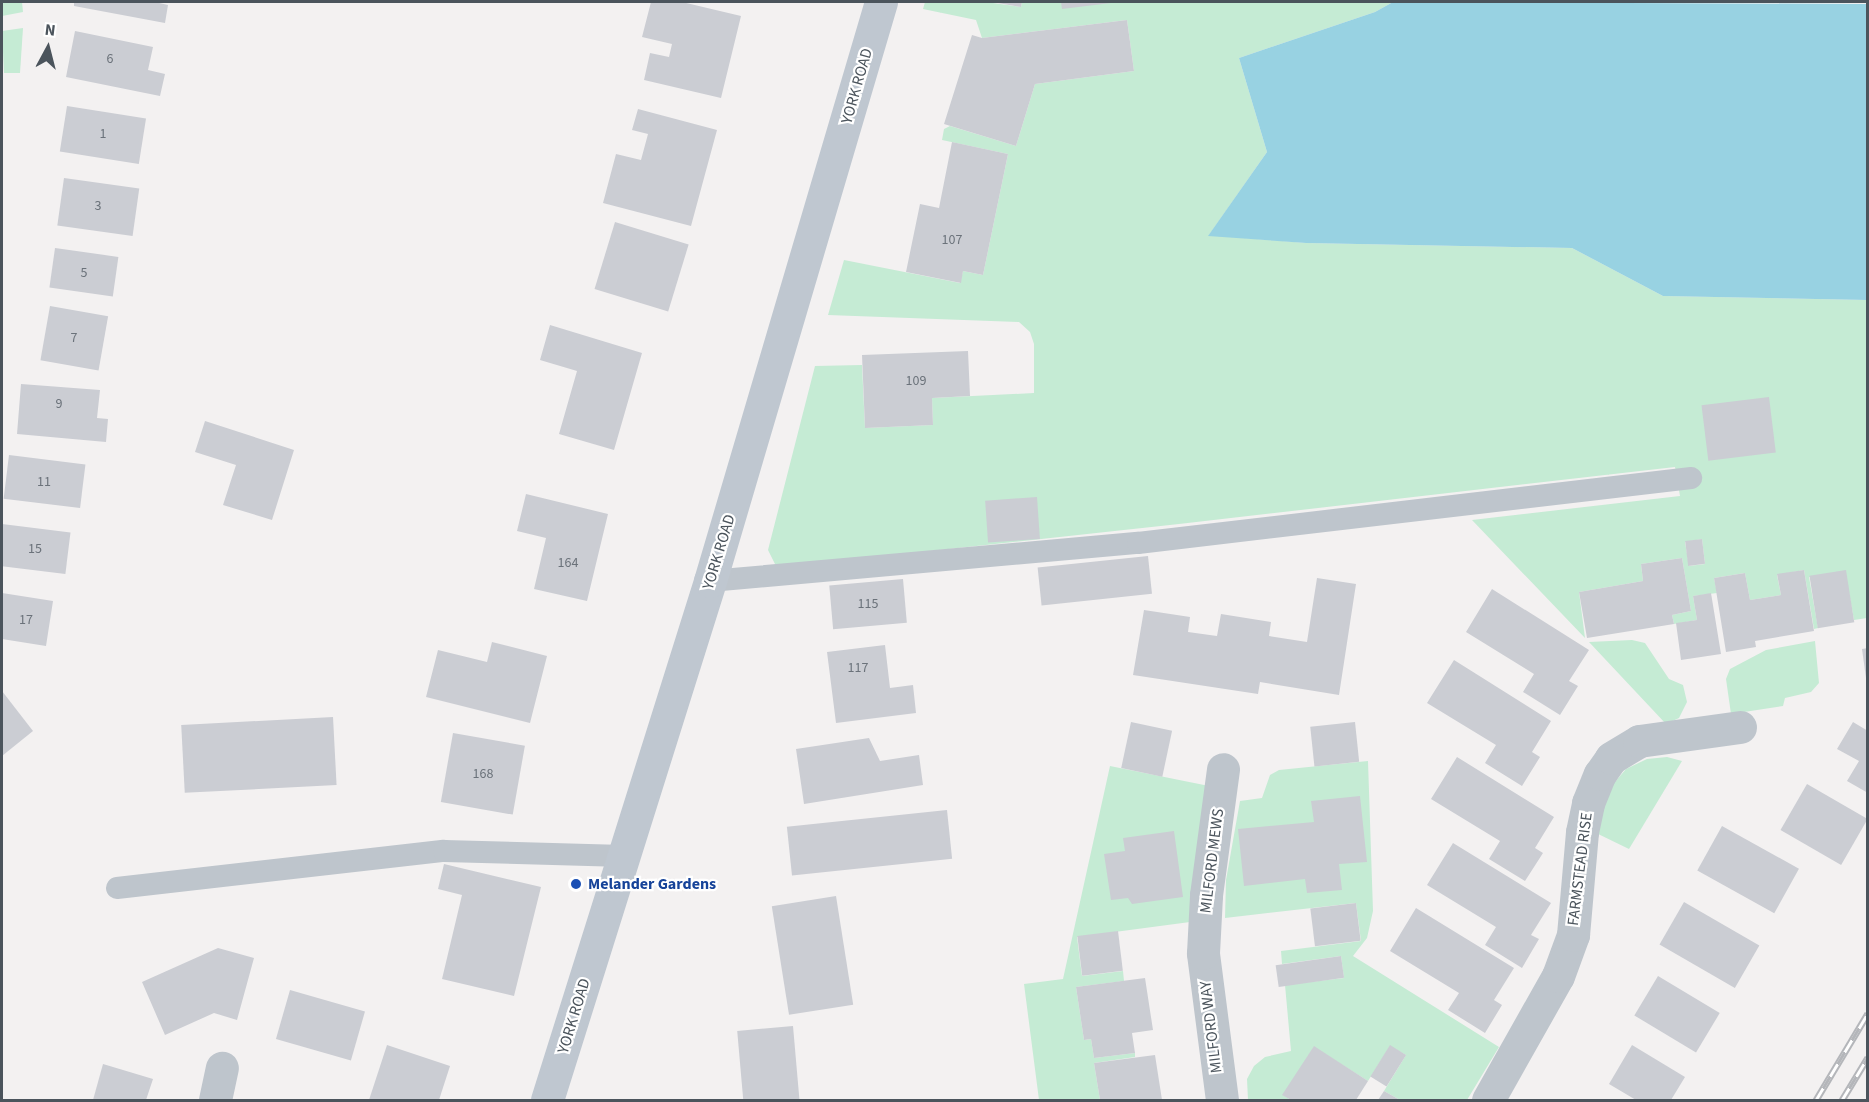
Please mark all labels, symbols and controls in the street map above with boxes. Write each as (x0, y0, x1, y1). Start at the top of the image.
north arrow (18, 18, 78, 78)
text: N (44, 19, 57, 42)
street label: YORK ROAD (837, 46, 877, 126)
house number: 6 (107, 51, 113, 67)
house number: 1 (100, 126, 106, 142)
house number: 3 (95, 198, 101, 214)
house number: 107 (942, 232, 962, 248)
house number: 5 (81, 265, 87, 281)
house number: 7 (71, 330, 77, 346)
house number: 109 (906, 373, 926, 389)
house number: 9 (56, 396, 62, 412)
house number: 11 (37, 474, 51, 490)
street label: YORK ROAD (698, 512, 740, 592)
house number: 15 (28, 541, 42, 557)
house number: 164 (558, 555, 578, 571)
house number: 115 (858, 596, 878, 612)
house number: 17 (19, 612, 33, 628)
house number: 117 (848, 660, 868, 676)
house number: 168 (473, 766, 493, 782)
street label: MILFORD MEWS (1196, 808, 1228, 914)
street label: FARMSTEAD RISE (1564, 811, 1596, 927)
place label: Melander Gardens (588, 874, 716, 894)
marker: Melander Gardens (569, 877, 583, 891)
street label: YORK ROAD (553, 976, 595, 1056)
street label: MILFORD WAY (1196, 980, 1226, 1074)

